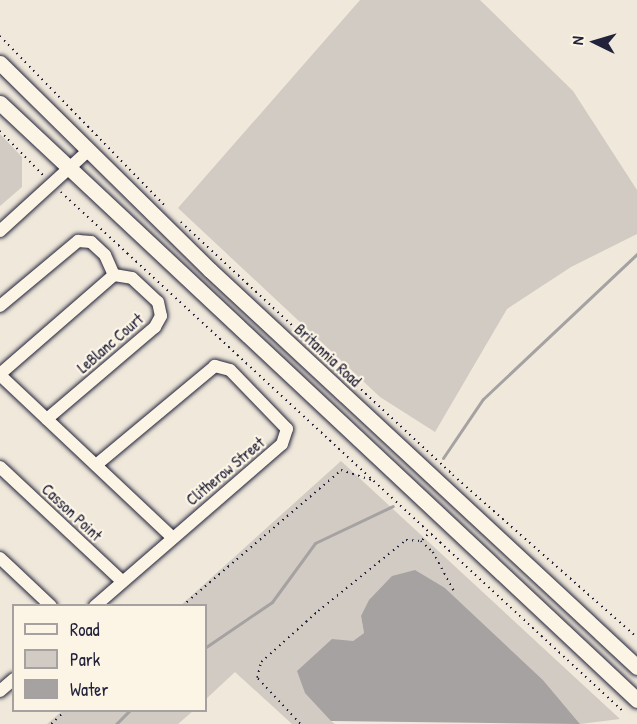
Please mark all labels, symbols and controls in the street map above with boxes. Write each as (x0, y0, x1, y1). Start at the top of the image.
north arrow (565, 12, 625, 72)
text: N (566, 35, 588, 46)
street label: LeBlanc Court (73, 309, 147, 377)
street label: Britannia Road (291, 319, 365, 391)
street label: Clitherow Street (182, 433, 268, 509)
street label: Casson Point (38, 479, 106, 545)
legend (12, 604, 207, 712)
text: Road (70, 617, 100, 642)
text: Park (70, 647, 100, 672)
text: Water (70, 677, 108, 702)

